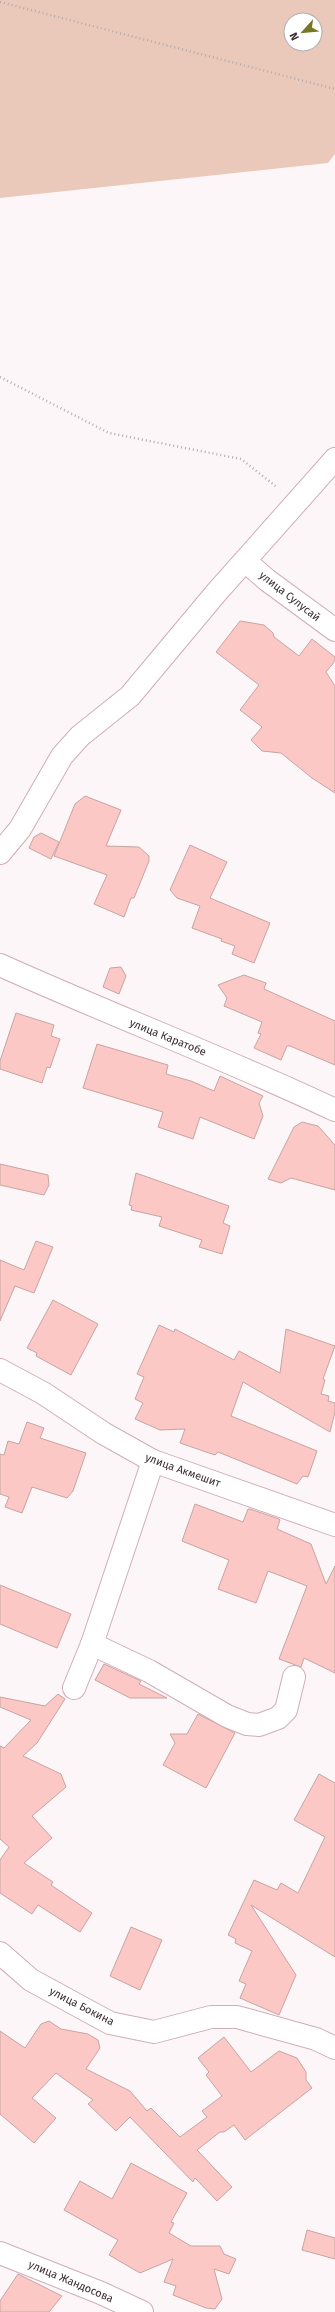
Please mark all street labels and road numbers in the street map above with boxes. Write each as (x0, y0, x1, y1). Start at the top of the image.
street label: улица Сулусай (257, 569, 323, 624)
street label: улица Каратобе (128, 1016, 208, 1059)
street label: улица Акмешит (143, 1451, 222, 1490)
street label: улица Бокина (47, 1984, 116, 2028)
street label: улица Жандосова (26, 2258, 115, 2305)

